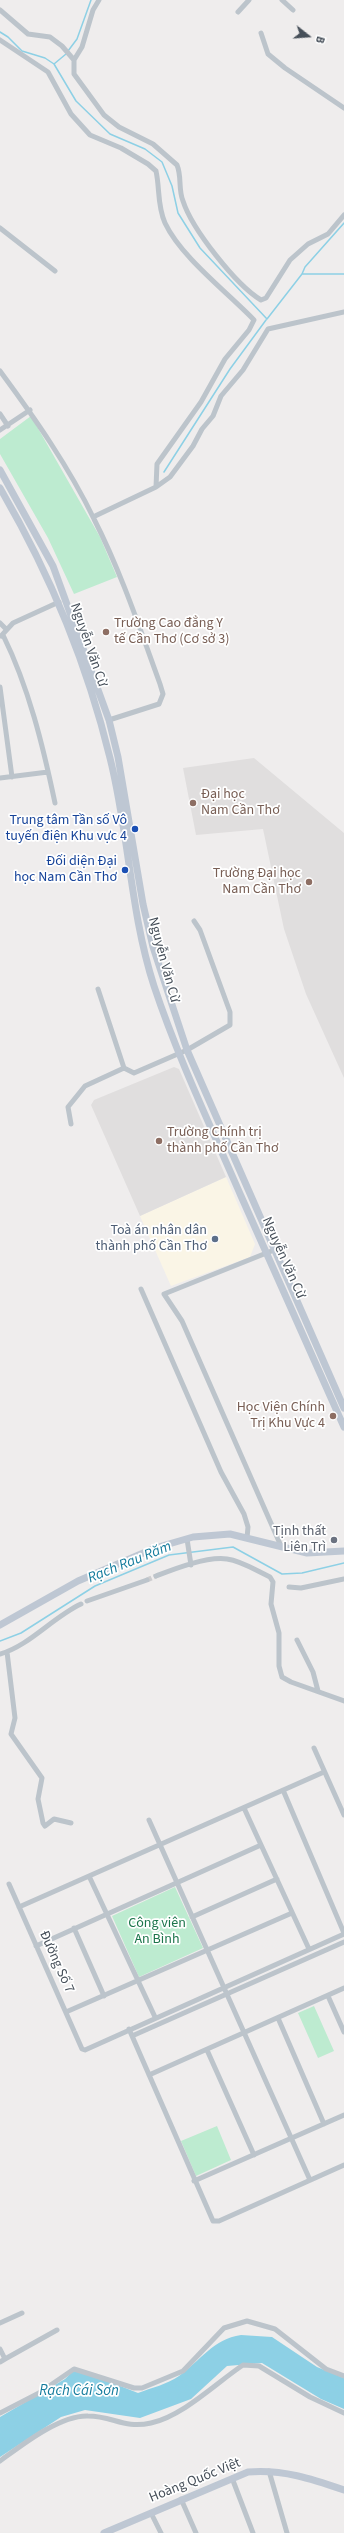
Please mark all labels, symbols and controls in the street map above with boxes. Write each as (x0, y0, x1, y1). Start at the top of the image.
north arrow (288, 16, 328, 56)
text: B (312, 34, 328, 45)
street label: Nguyễn Văn Cừ (66, 601, 110, 689)
place label: Trường Cao đẳng Y tế Cần Thơ (Cơ sở 3) (114, 616, 229, 648)
marker: Trường Cao đẳng Y tế Cần Thơ (Cơ sở 3) (101, 627, 111, 637)
place label: Đại học Nam Cần Thơ (201, 787, 280, 820)
marker: Đại học Nam Cần Thơ (188, 798, 198, 808)
place label: Trung tâm Tần số Vô tuyến điện Khu vực 4 (6, 813, 127, 846)
marker: Trung tâm Tần số Vô tuyến điện Khu vực 4 (130, 824, 140, 834)
place label: Đối diện Đại học Nam Cần Thơ (14, 854, 117, 886)
marker: Đối diện Đại học Nam Cần Thơ (120, 865, 130, 875)
place label: Trường Đại học Nam Cần Thơ (213, 866, 301, 898)
marker: Trường Đại học Nam Cần Thơ (304, 877, 314, 887)
street label: Nguyễn Văn Cừ (144, 916, 182, 1004)
place label: Trường Chính trị thành phố Cần Thơ (167, 1125, 278, 1158)
marker: Trường Chính trị thành phố Cần Thơ (154, 1136, 164, 1146)
street label: Nguyễn Văn Cừ (258, 1215, 308, 1301)
place label: Toà án nhân dân thành phố Cần Thơ (96, 1223, 207, 1256)
marker: Toà án nhân dân thành phố Cần Thơ (210, 1234, 220, 1244)
place label: Học Viện Chính Trị Khu Vực 4 (237, 1400, 325, 1432)
marker: Học Viện Chính Trị Khu Vực 4 (328, 1411, 338, 1421)
place label: Tịnh thất Liên Trì (273, 1524, 326, 1556)
marker: Tịnh thất Liên Trì (329, 1535, 339, 1545)
water label: Rạch Rau Răm (85, 1538, 175, 1588)
park label: Công viên An Bình (128, 1916, 186, 1948)
street label: Đường Số 7 (35, 1928, 77, 1996)
water label: Rạch Cái Sơn (39, 2383, 119, 2401)
street label: Hoàng Quốc Việt (147, 2455, 243, 2507)

